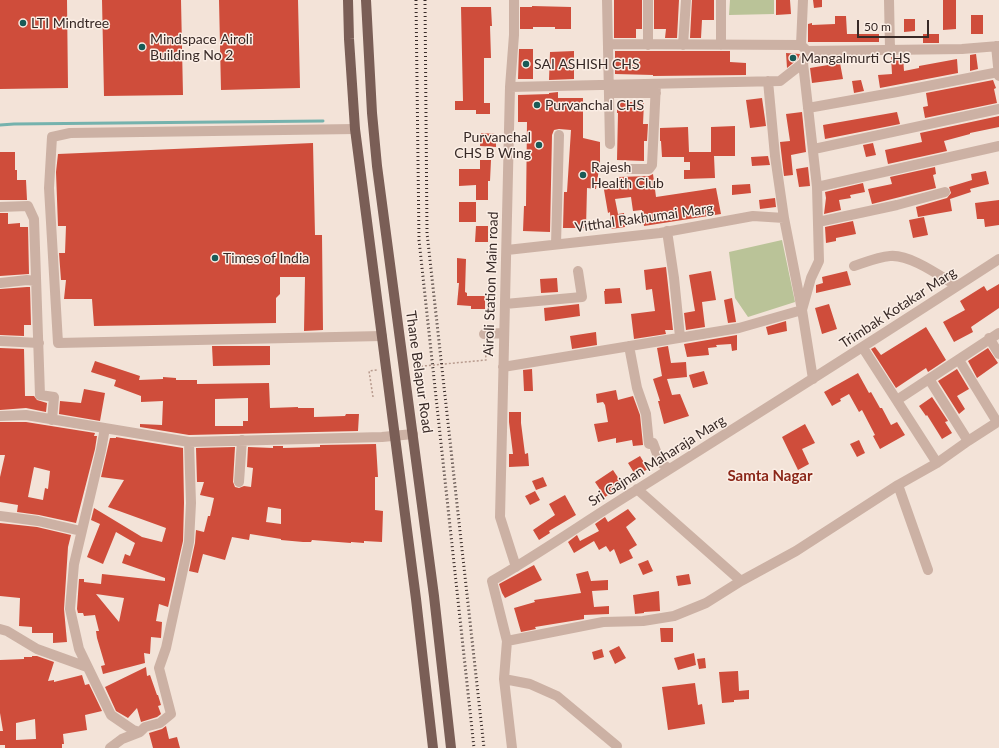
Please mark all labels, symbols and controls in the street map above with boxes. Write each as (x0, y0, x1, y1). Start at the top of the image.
scale bar (859, 12, 931, 38)
place label: LTI Mindtree (31, 15, 109, 31)
marker: LTI Mindtree (18, 18, 28, 28)
text: 50 m (864, 19, 891, 34)
place label: Mindspace Airoli Building No 2 (150, 31, 253, 64)
marker: Mindspace Airoli Building No 2 (137, 42, 147, 52)
place label: Mangalmurti CHS (801, 50, 910, 66)
marker: Mangalmurti CHS (788, 53, 798, 63)
place label: SAI ASHISH CHS (534, 56, 640, 72)
marker: SAI ASHISH CHS (521, 59, 531, 69)
place label: Purvanchal CHS (545, 97, 644, 113)
marker: Purvanchal CHS (532, 100, 542, 110)
place label: Purvanchal CHS B Wing (454, 129, 531, 162)
marker: Purvanchal CHS B Wing (534, 140, 544, 150)
place label: Rajesh Health Club (591, 159, 664, 192)
marker: Rajesh Health Club (578, 170, 588, 180)
street label: Vitthal Rakhumai Marg (574, 200, 714, 236)
street label: Airoli Station Main road (480, 211, 502, 357)
place label: Times of India (223, 250, 309, 266)
marker: Times of India (210, 253, 220, 263)
street label: Trimbak Kotakar Marg (837, 264, 959, 352)
street label: Thane Belapur Road (402, 310, 436, 434)
street label: Sri Gajnan Maharaja Marg (585, 412, 729, 510)
district label: Samta Nagar (727, 467, 813, 485)

